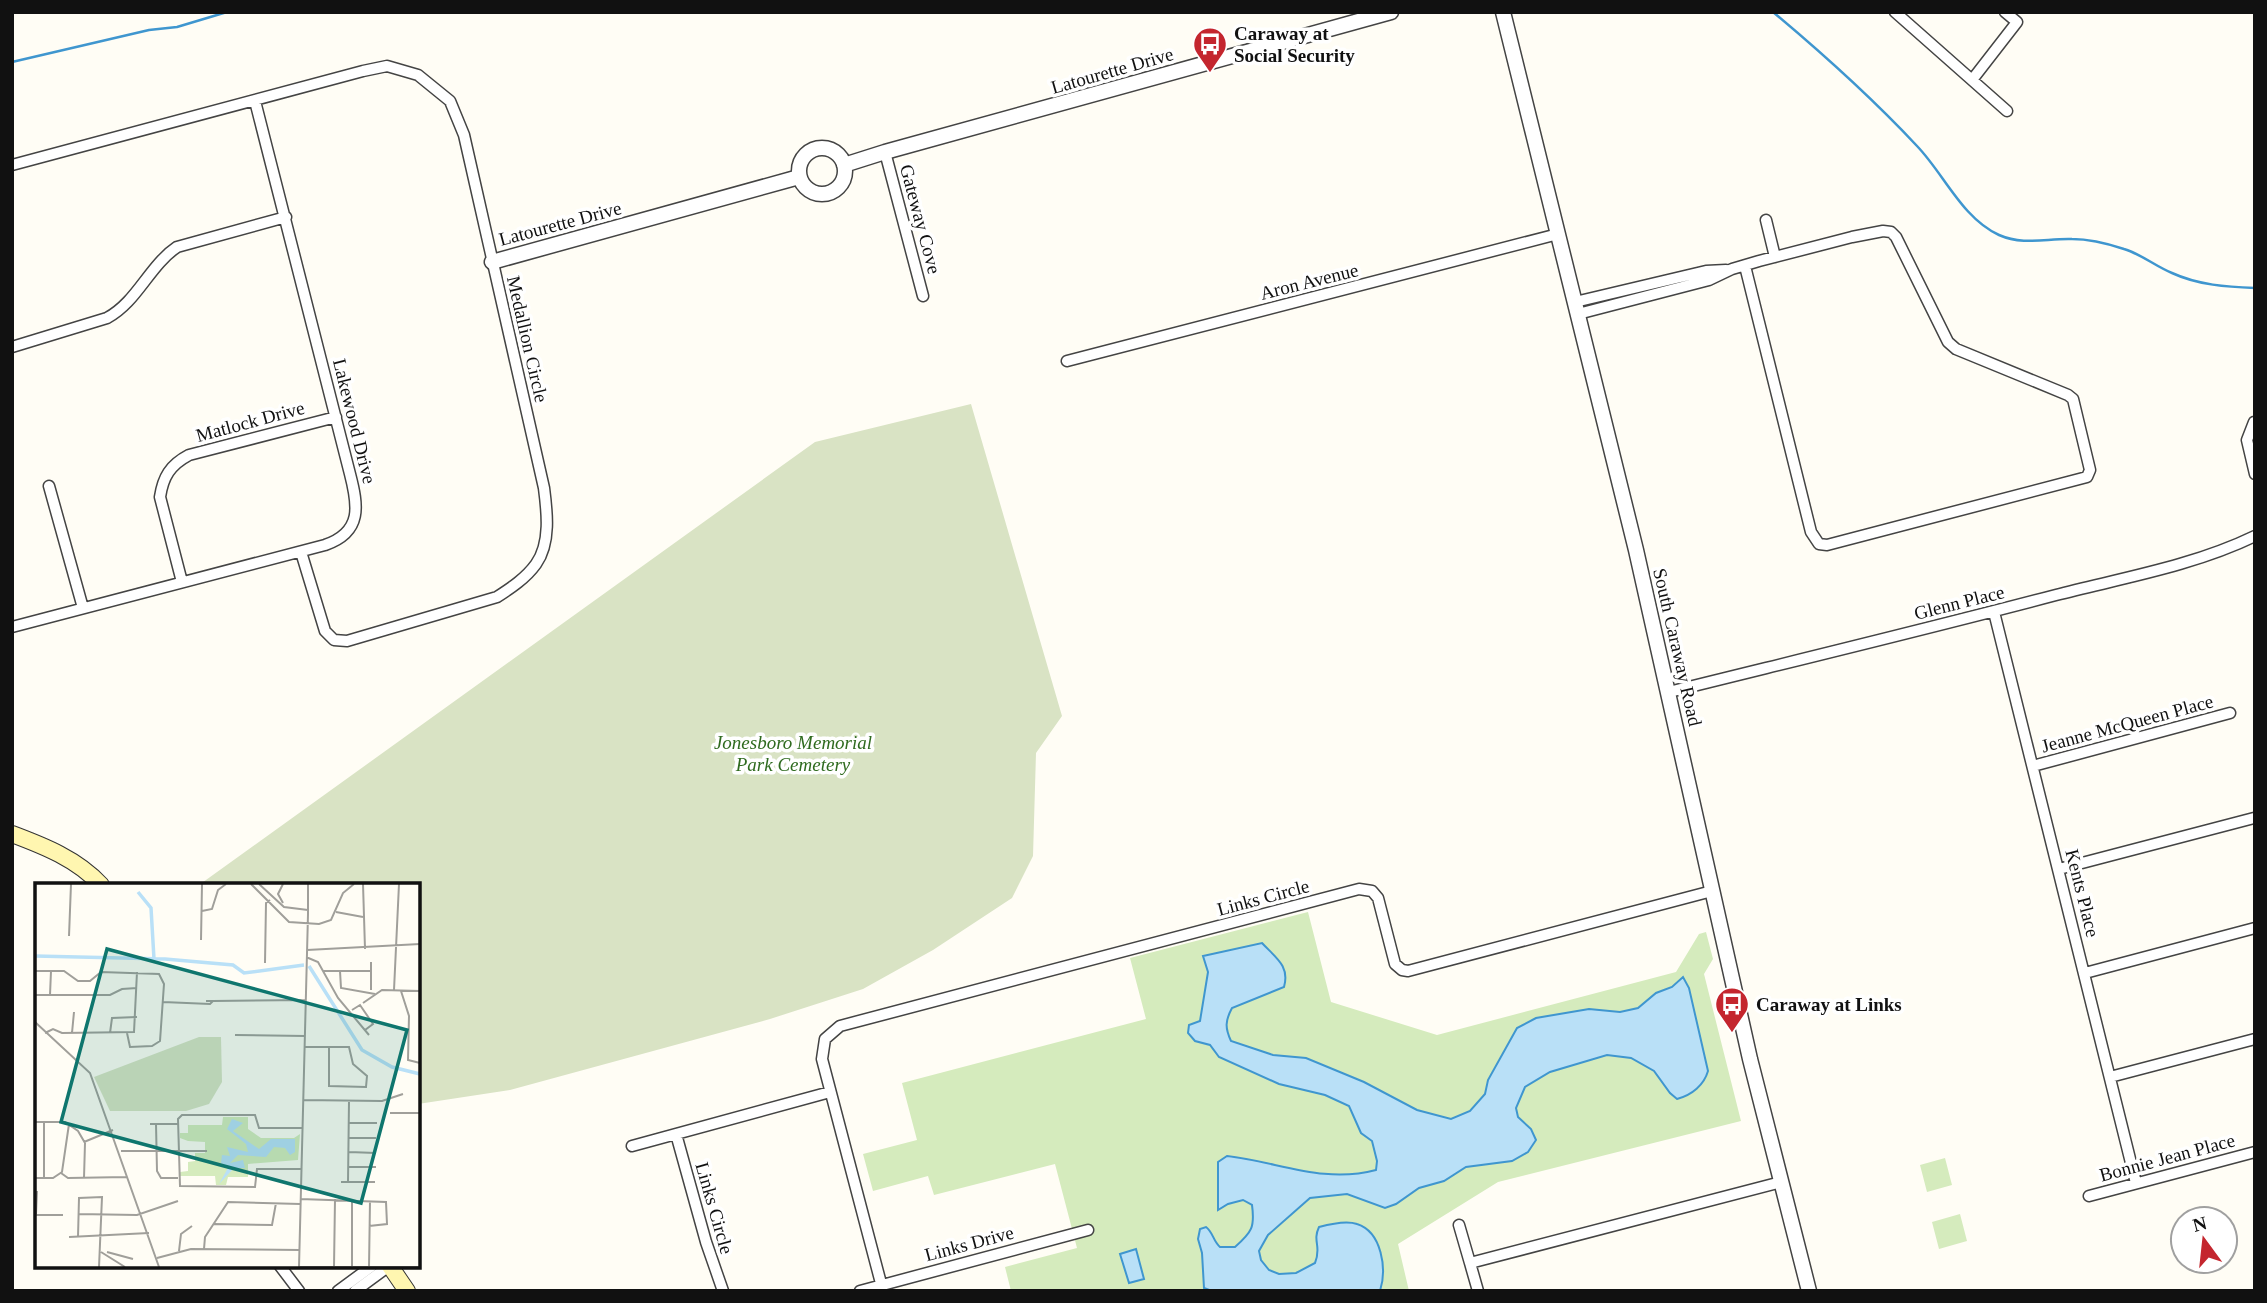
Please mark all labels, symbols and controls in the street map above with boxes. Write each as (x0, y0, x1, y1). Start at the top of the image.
place label: Caraway at Social Security (1234, 23, 1355, 66)
bus stop icon: Caraway at Social Security (1191, 25, 1229, 74)
street label: Latourette Drive (1049, 43, 1176, 98)
street label: Gateway Cove (896, 162, 945, 276)
street label: Latourette Drive (497, 197, 624, 250)
street label: Aron Avenue (1258, 259, 1360, 304)
street label: Medallion Circle (503, 274, 552, 404)
street label: Lakewood Drive (329, 356, 380, 486)
street label: Matlock Drive (194, 397, 307, 446)
street label: South Caraway Road (1649, 566, 1706, 729)
street label: Glenn Place (1912, 581, 2006, 624)
street label: Jeanne McQueen Place (2039, 690, 2215, 757)
park label: Jonesboro Memorial Park Cemetery (714, 732, 872, 775)
street label: Kents Place (2061, 847, 2104, 939)
street label: Links Circle (1215, 875, 1311, 920)
inset map (35, 883, 420, 1268)
bus stop icon: Caraway at Links (1713, 985, 1751, 1034)
place label: Caraway at Links (1756, 994, 1902, 1015)
street label: Bonnie Jean Place (2097, 1129, 2237, 1186)
street label: Links Circle (691, 1160, 738, 1256)
north arrow (2169, 1205, 2239, 1275)
text: N (2190, 1212, 2209, 1236)
street label: Links Drive (922, 1222, 1016, 1265)

